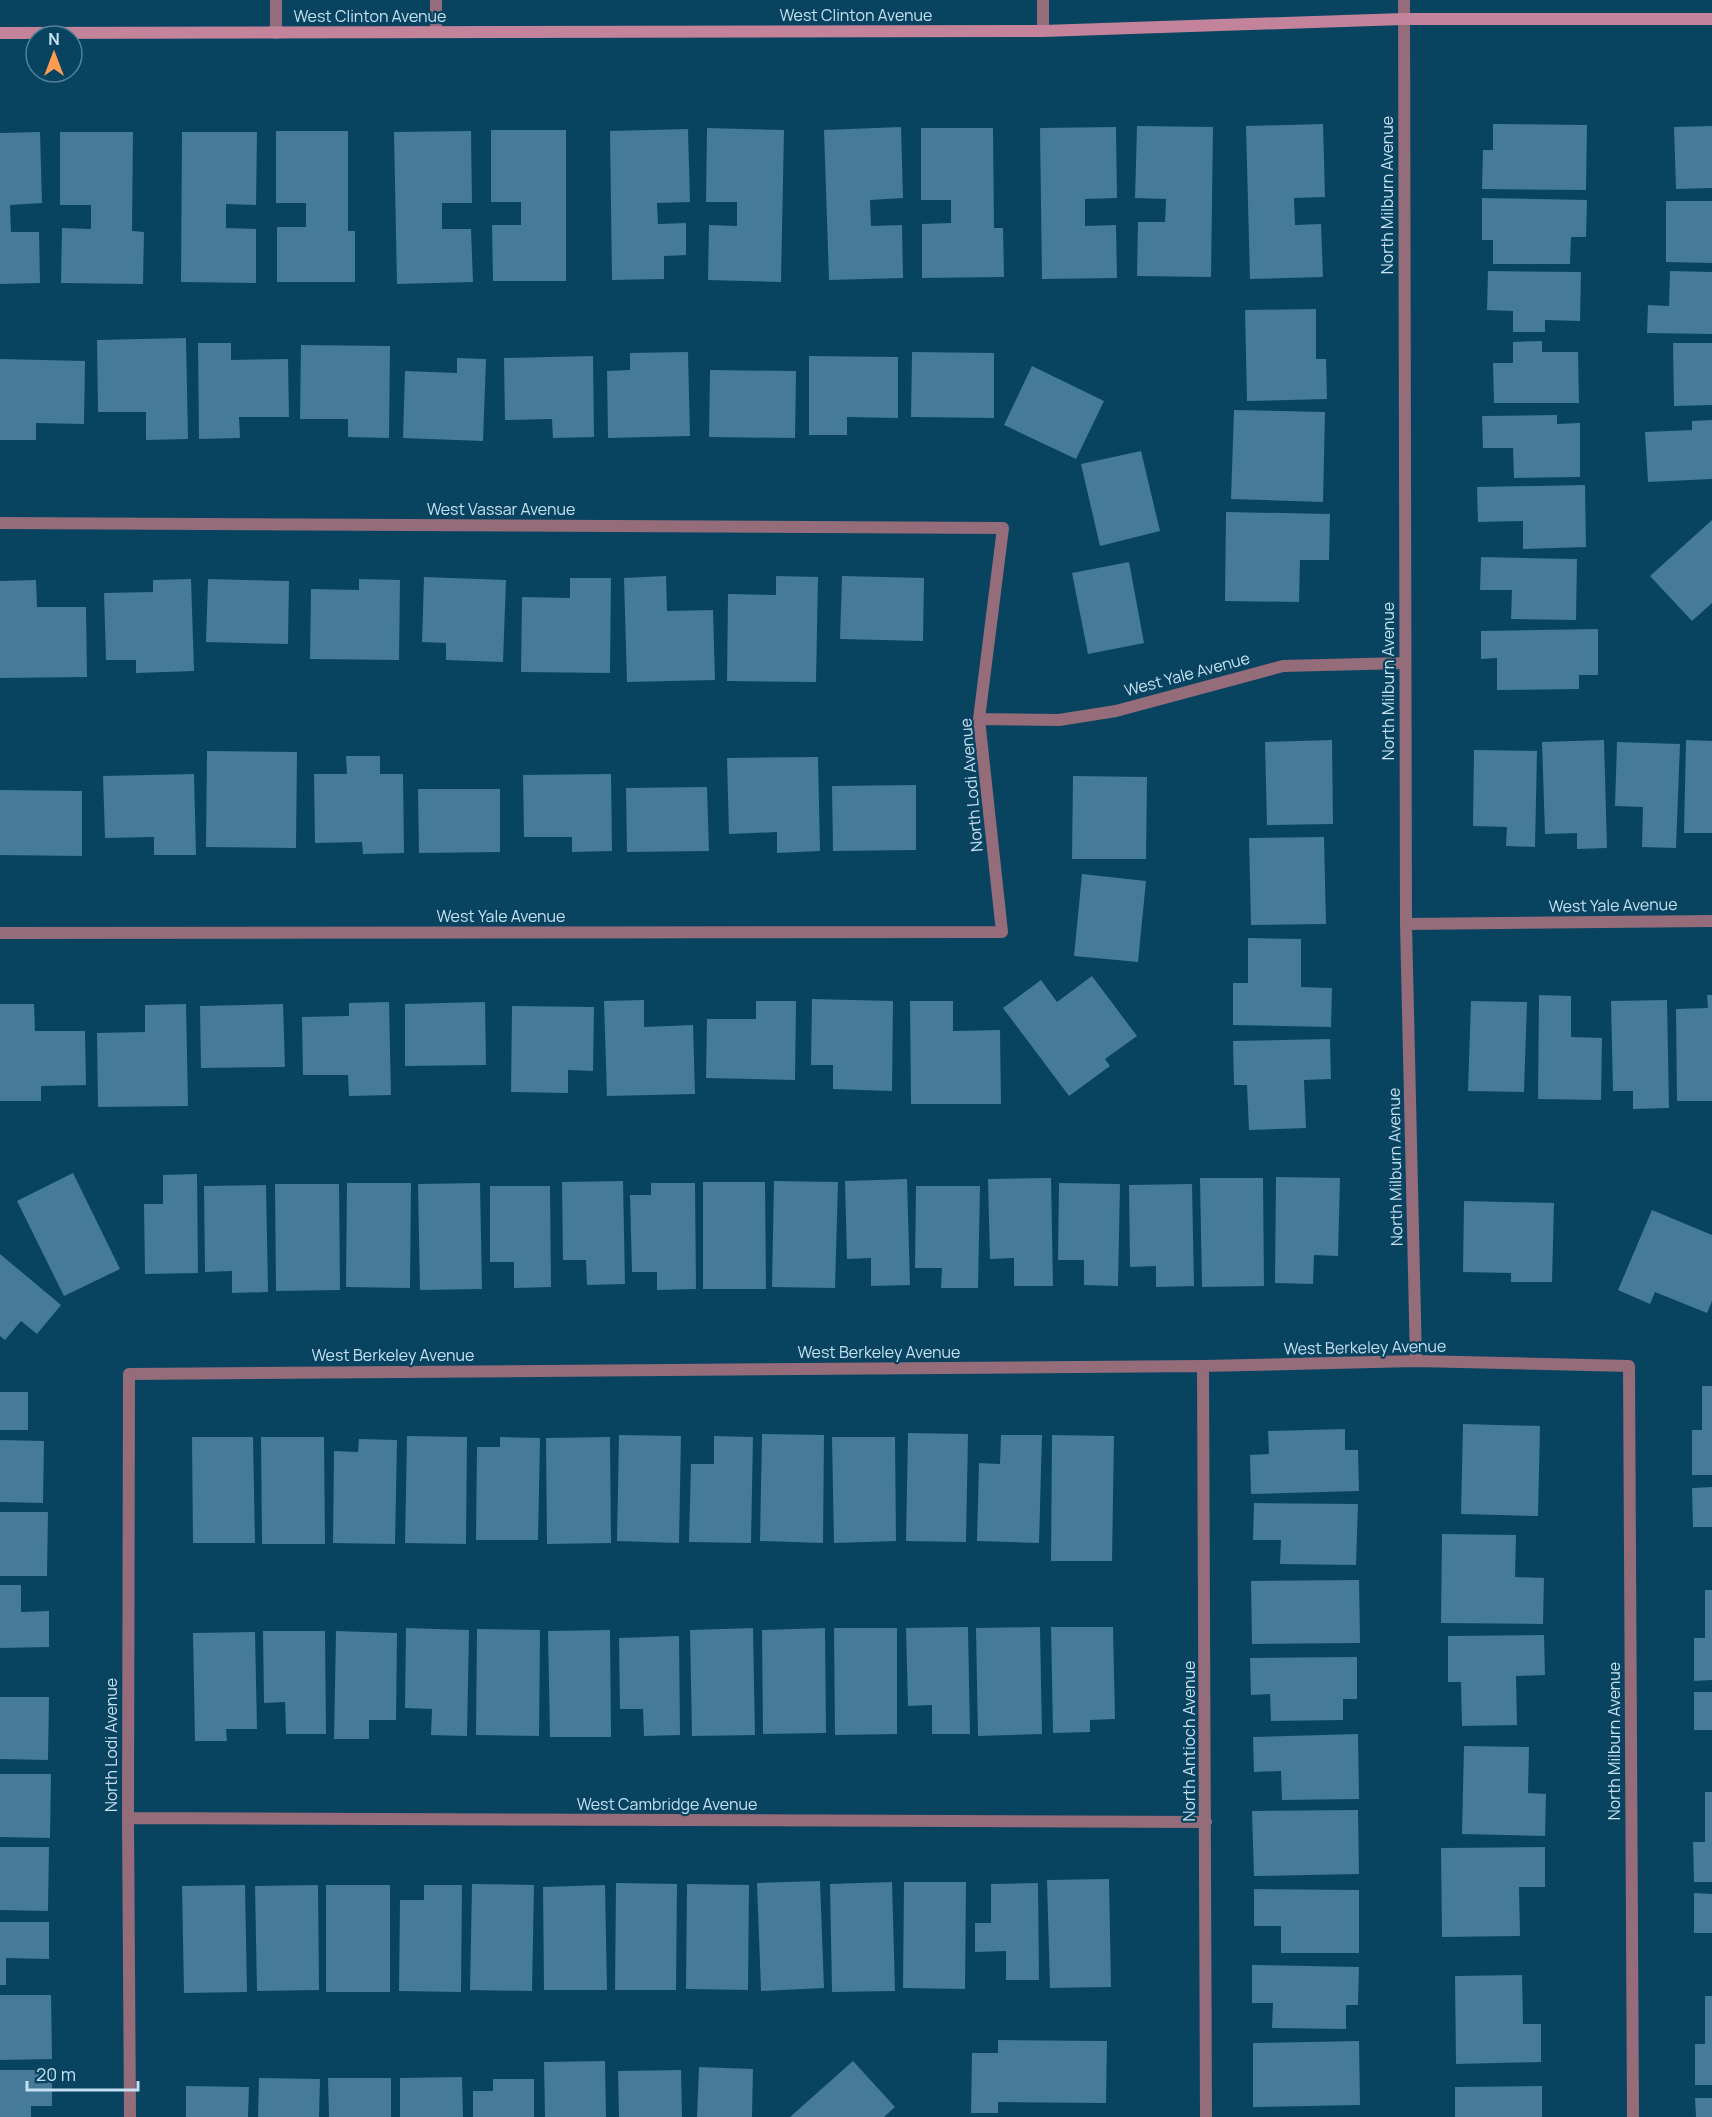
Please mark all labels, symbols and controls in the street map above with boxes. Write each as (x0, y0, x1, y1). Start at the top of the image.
street label: West Clinton Avenue (780, 4, 932, 26)
street label: West Clinton Avenue (294, 5, 446, 27)
north arrow (24, 24, 84, 84)
text: N (48, 28, 60, 50)
street label: North Milburn Avenue (1376, 116, 1398, 274)
street label: West Vassar Avenue (427, 498, 575, 520)
street label: North Milburn Avenue (1377, 602, 1399, 760)
street label: West Yale Avenue (1122, 647, 1252, 701)
street label: North Lodi Avenue (954, 717, 988, 853)
street label: West Yale Avenue (1548, 893, 1678, 917)
street label: West Yale Avenue (437, 905, 565, 927)
street label: North Milburn Avenue (1383, 1088, 1407, 1246)
street label: West Berkeley Avenue (1283, 1335, 1447, 1359)
street label: West Berkeley Avenue (798, 1341, 960, 1363)
street label: West Berkeley Avenue (312, 1344, 474, 1366)
street label: North Antioch Avenue (1178, 1661, 1200, 1821)
street label: North Milburn Avenue (1603, 1662, 1625, 1820)
street label: North Lodi Avenue (100, 1678, 122, 1812)
street label: West Cambridge Avenue (577, 1793, 757, 1815)
scale bar (27, 2054, 138, 2092)
text: 20 m (36, 2062, 76, 2086)

